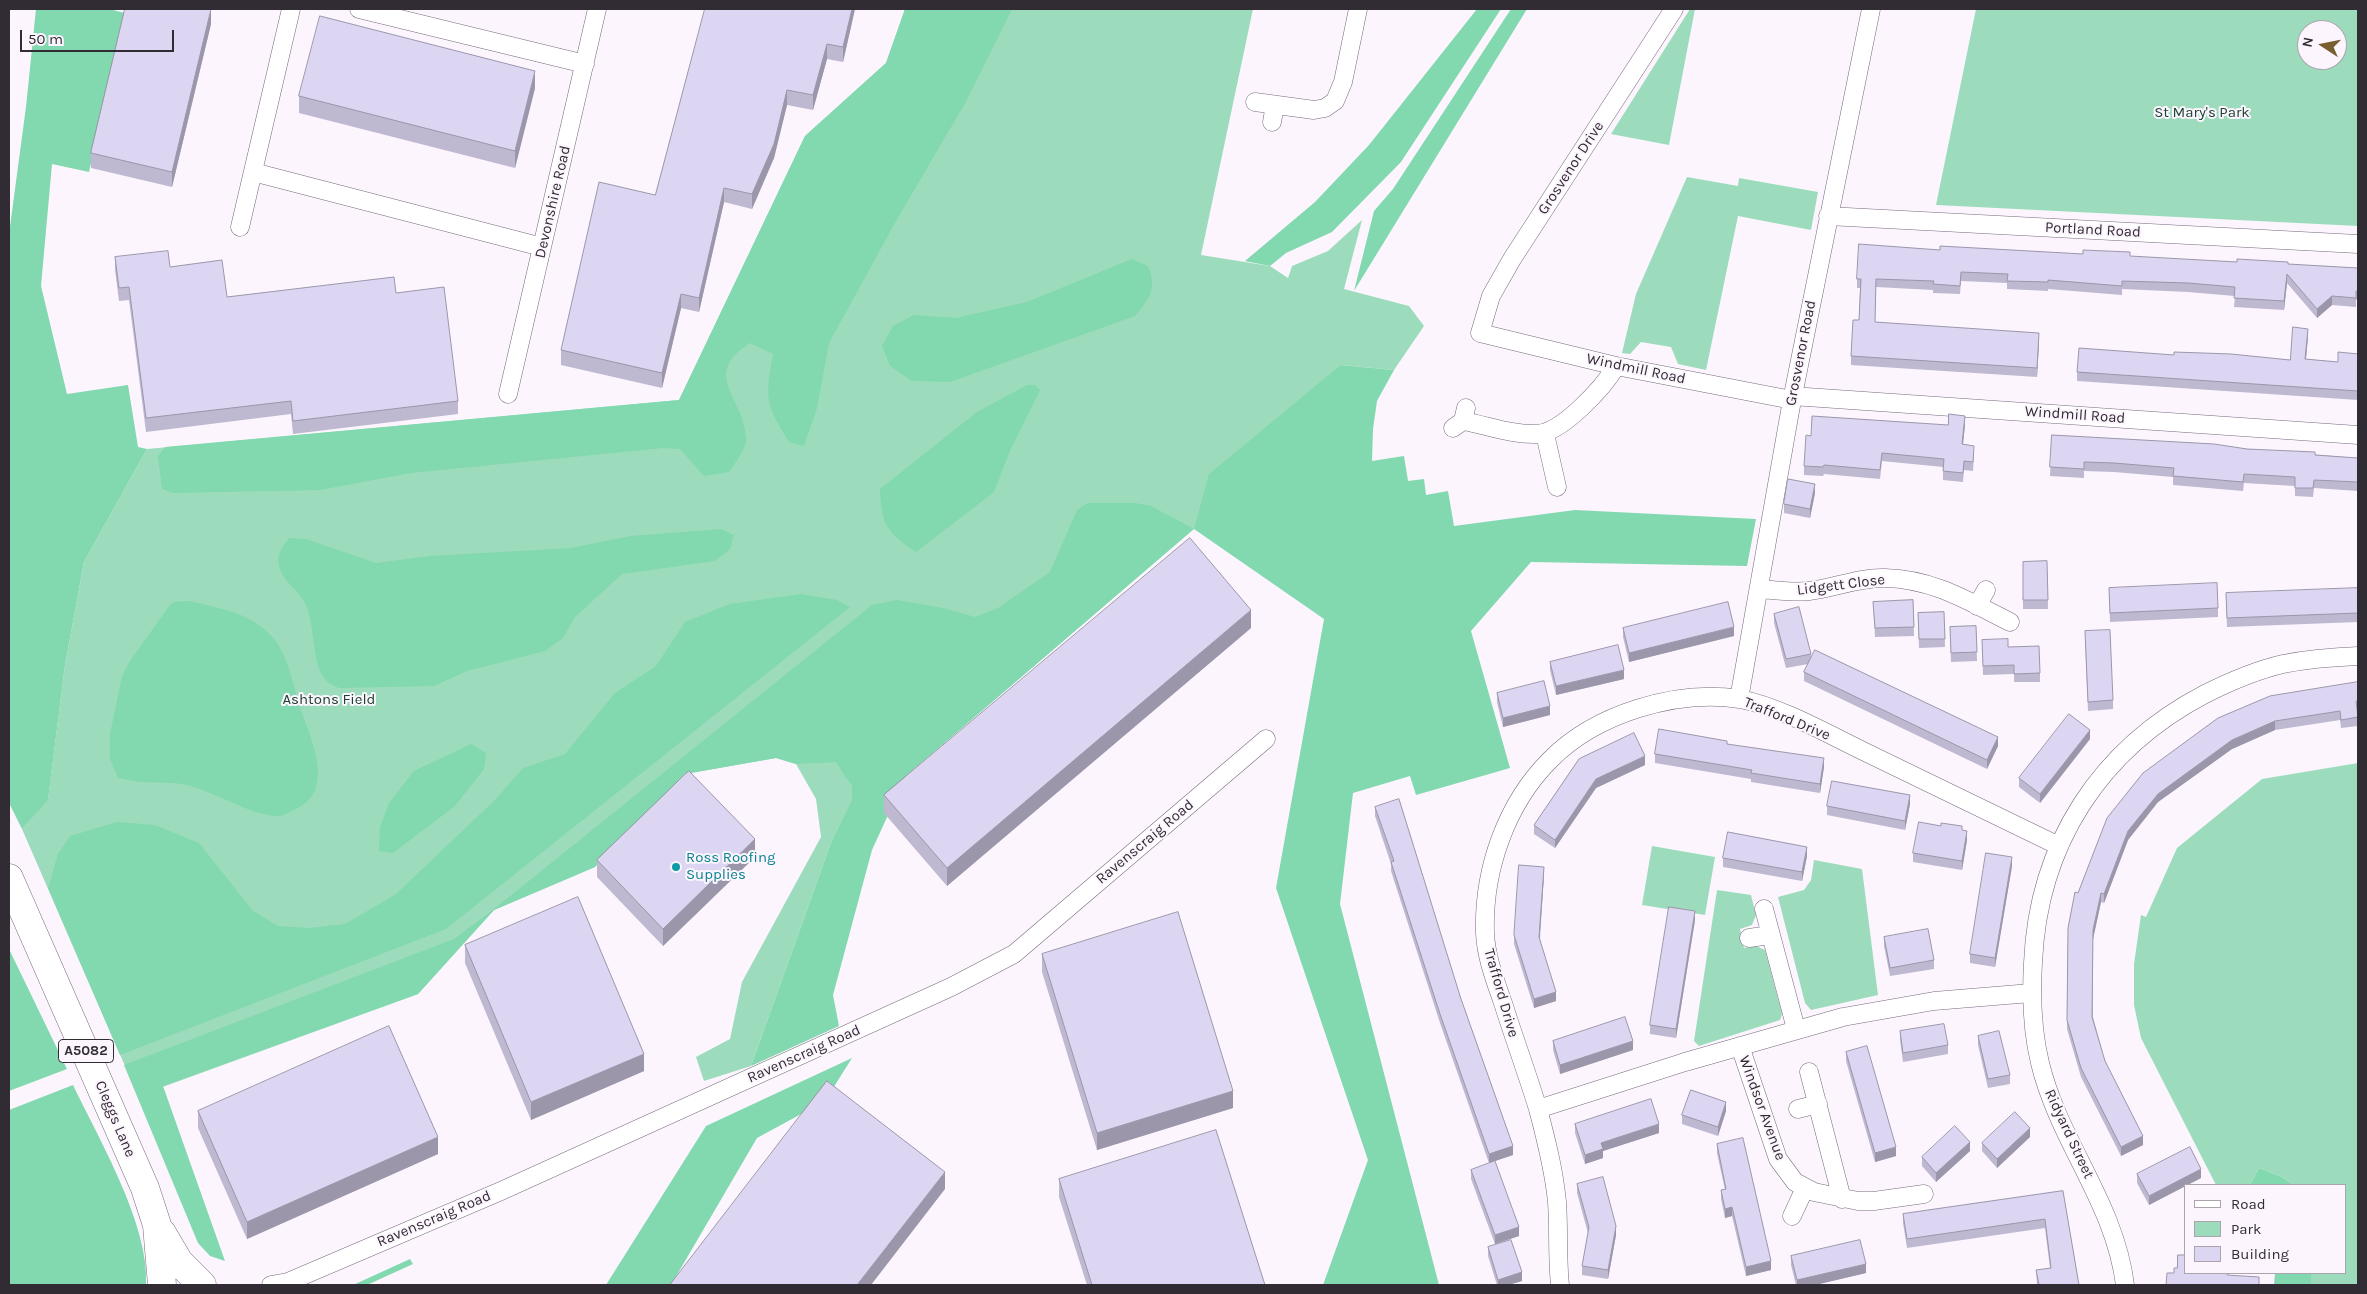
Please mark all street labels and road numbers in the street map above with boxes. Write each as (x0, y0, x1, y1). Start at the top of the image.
street label: Grosvenor Drive (1534, 118, 1608, 218)
street label: Devonshire Road (531, 144, 575, 260)
street label: Portland Road (2045, 218, 2141, 242)
street label: Grosvenor Road (1782, 299, 1820, 407)
street label: Windmill Road (1585, 350, 1687, 388)
street label: Windmill Road (2024, 403, 2126, 427)
street label: Lidgett Close (1796, 571, 1886, 599)
street label: Trafford Drive (1741, 694, 1833, 744)
street label: Ravenscraig Road (1092, 796, 1198, 888)
street label: Trafford Drive (1480, 947, 1522, 1039)
street label: Ravenscraig Road (745, 1021, 863, 1087)
road number: A5082 (58, 1040, 114, 1062)
street label: Windsor Avenue (1735, 1053, 1789, 1163)
street label: Cleggs Lane (91, 1078, 139, 1160)
street label: Ridyard Street (2040, 1086, 2098, 1182)
street label: Ravenscraig Road (374, 1187, 494, 1251)

